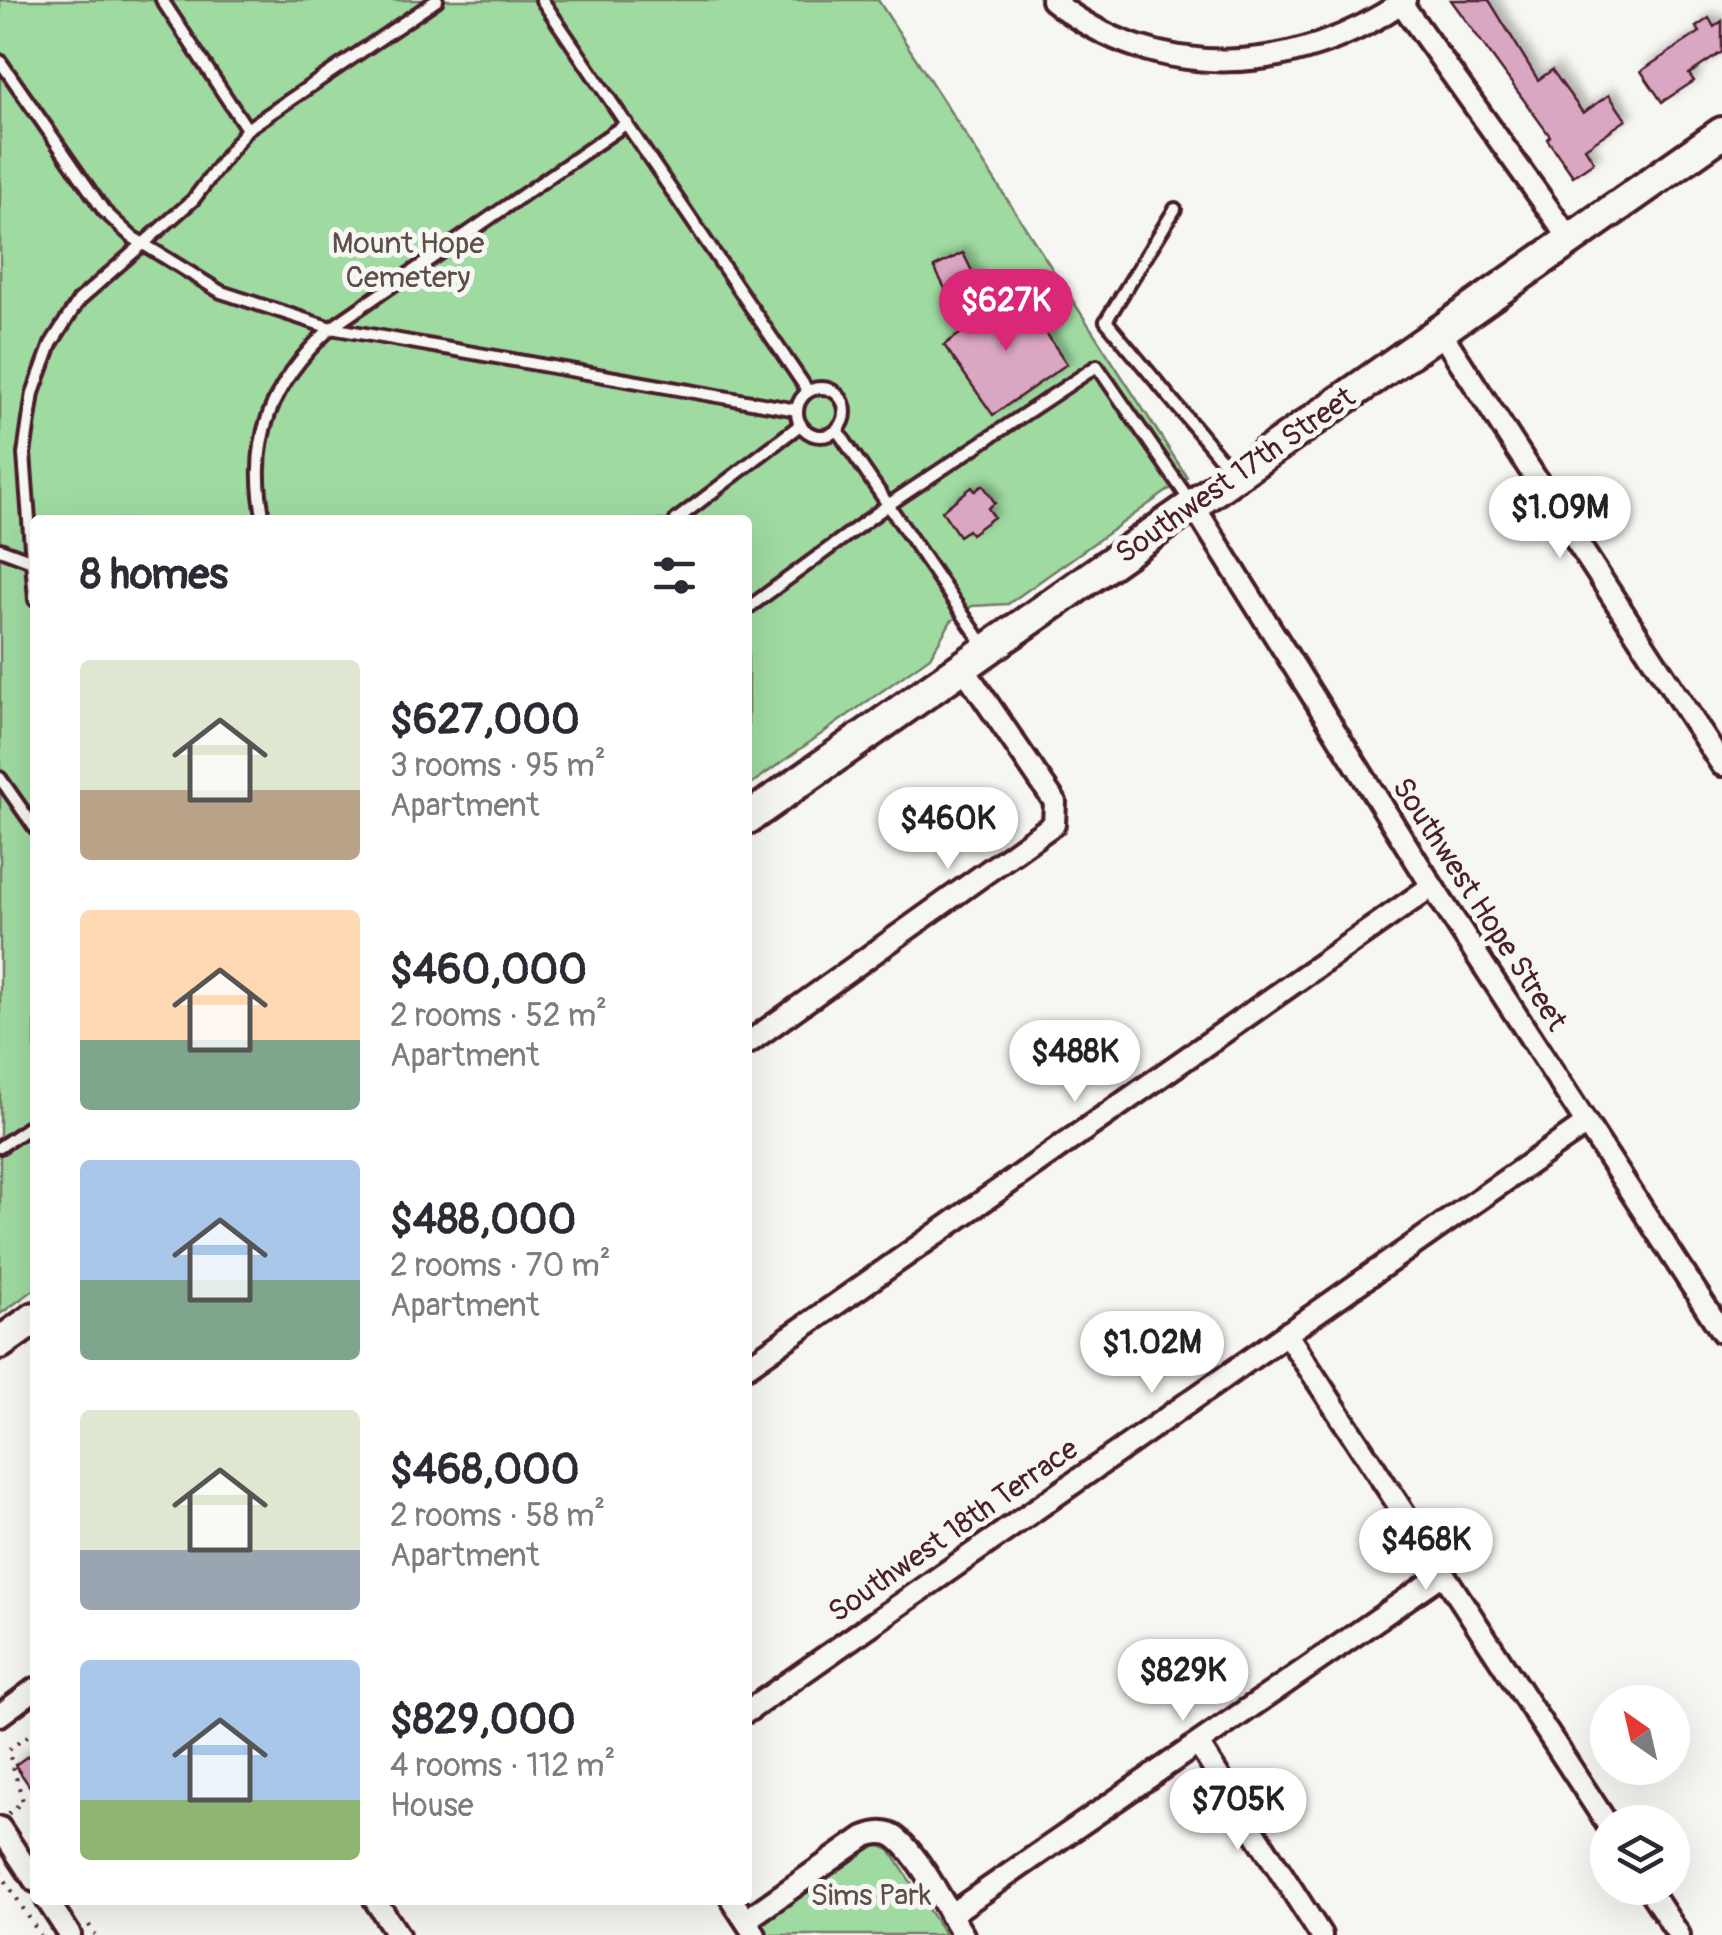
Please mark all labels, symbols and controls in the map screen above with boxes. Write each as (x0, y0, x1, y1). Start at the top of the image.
park label: Mount Hope Cemetery (332, 225, 484, 296)
pin: $627K (936, 269, 1076, 354)
text: $627K (961, 281, 1051, 321)
street label: Southwest 17th Street (1109, 378, 1363, 572)
pin: $1.09M (1479, 476, 1641, 561)
text: $1.09M (1511, 488, 1609, 528)
icon: filters (647, 548, 702, 603)
text: 8 homes (80, 549, 228, 601)
text: $627,000 (390, 694, 580, 746)
icon: home (160, 700, 280, 820)
text: 3 rooms · 95 m² (390, 746, 606, 786)
street label: Southwest Hope Street (1384, 771, 1576, 1038)
text: Apartment (390, 786, 539, 826)
pin: $460K (878, 787, 1018, 872)
text: $460K (900, 799, 996, 839)
text: $460,000 (390, 944, 587, 996)
icon: home (160, 950, 280, 1070)
text: 2 rooms · 52 m² (390, 996, 607, 1036)
pin: $488K (1005, 1020, 1145, 1105)
text: $488K (1031, 1032, 1119, 1072)
text: Apartment (390, 1036, 539, 1076)
text: $488,000 (390, 1194, 576, 1246)
icon: home (160, 1200, 280, 1320)
text: 2 rooms · 70 m² (390, 1246, 611, 1286)
text: Apartment (390, 1286, 539, 1326)
pin: $1.02M (1071, 1311, 1233, 1396)
text: $1.02M (1102, 1323, 1202, 1363)
street label: Southwest 18th Terrace (821, 1430, 1085, 1631)
text: $468,000 (390, 1444, 579, 1496)
icon: home (160, 1450, 280, 1570)
text: 2 rooms · 58 m² (390, 1496, 605, 1536)
pin: $468K (1356, 1508, 1496, 1593)
text: $468K (1381, 1520, 1471, 1560)
text: Apartment (390, 1536, 539, 1576)
pin: $829K (1113, 1639, 1253, 1724)
text: $829K (1139, 1651, 1227, 1691)
north arrow (1590, 1685, 1690, 1785)
map controls (1590, 1685, 1690, 1905)
text: $829,000 (390, 1694, 576, 1746)
icon: home (160, 1700, 280, 1820)
text: 4 rooms · 112 m² (390, 1746, 615, 1786)
pin: $705K (1168, 1768, 1308, 1853)
text: $705K (1192, 1780, 1284, 1820)
text: House (390, 1786, 474, 1826)
button: layers (1590, 1805, 1690, 1905)
park label: Sims Park (811, 1877, 932, 1914)

